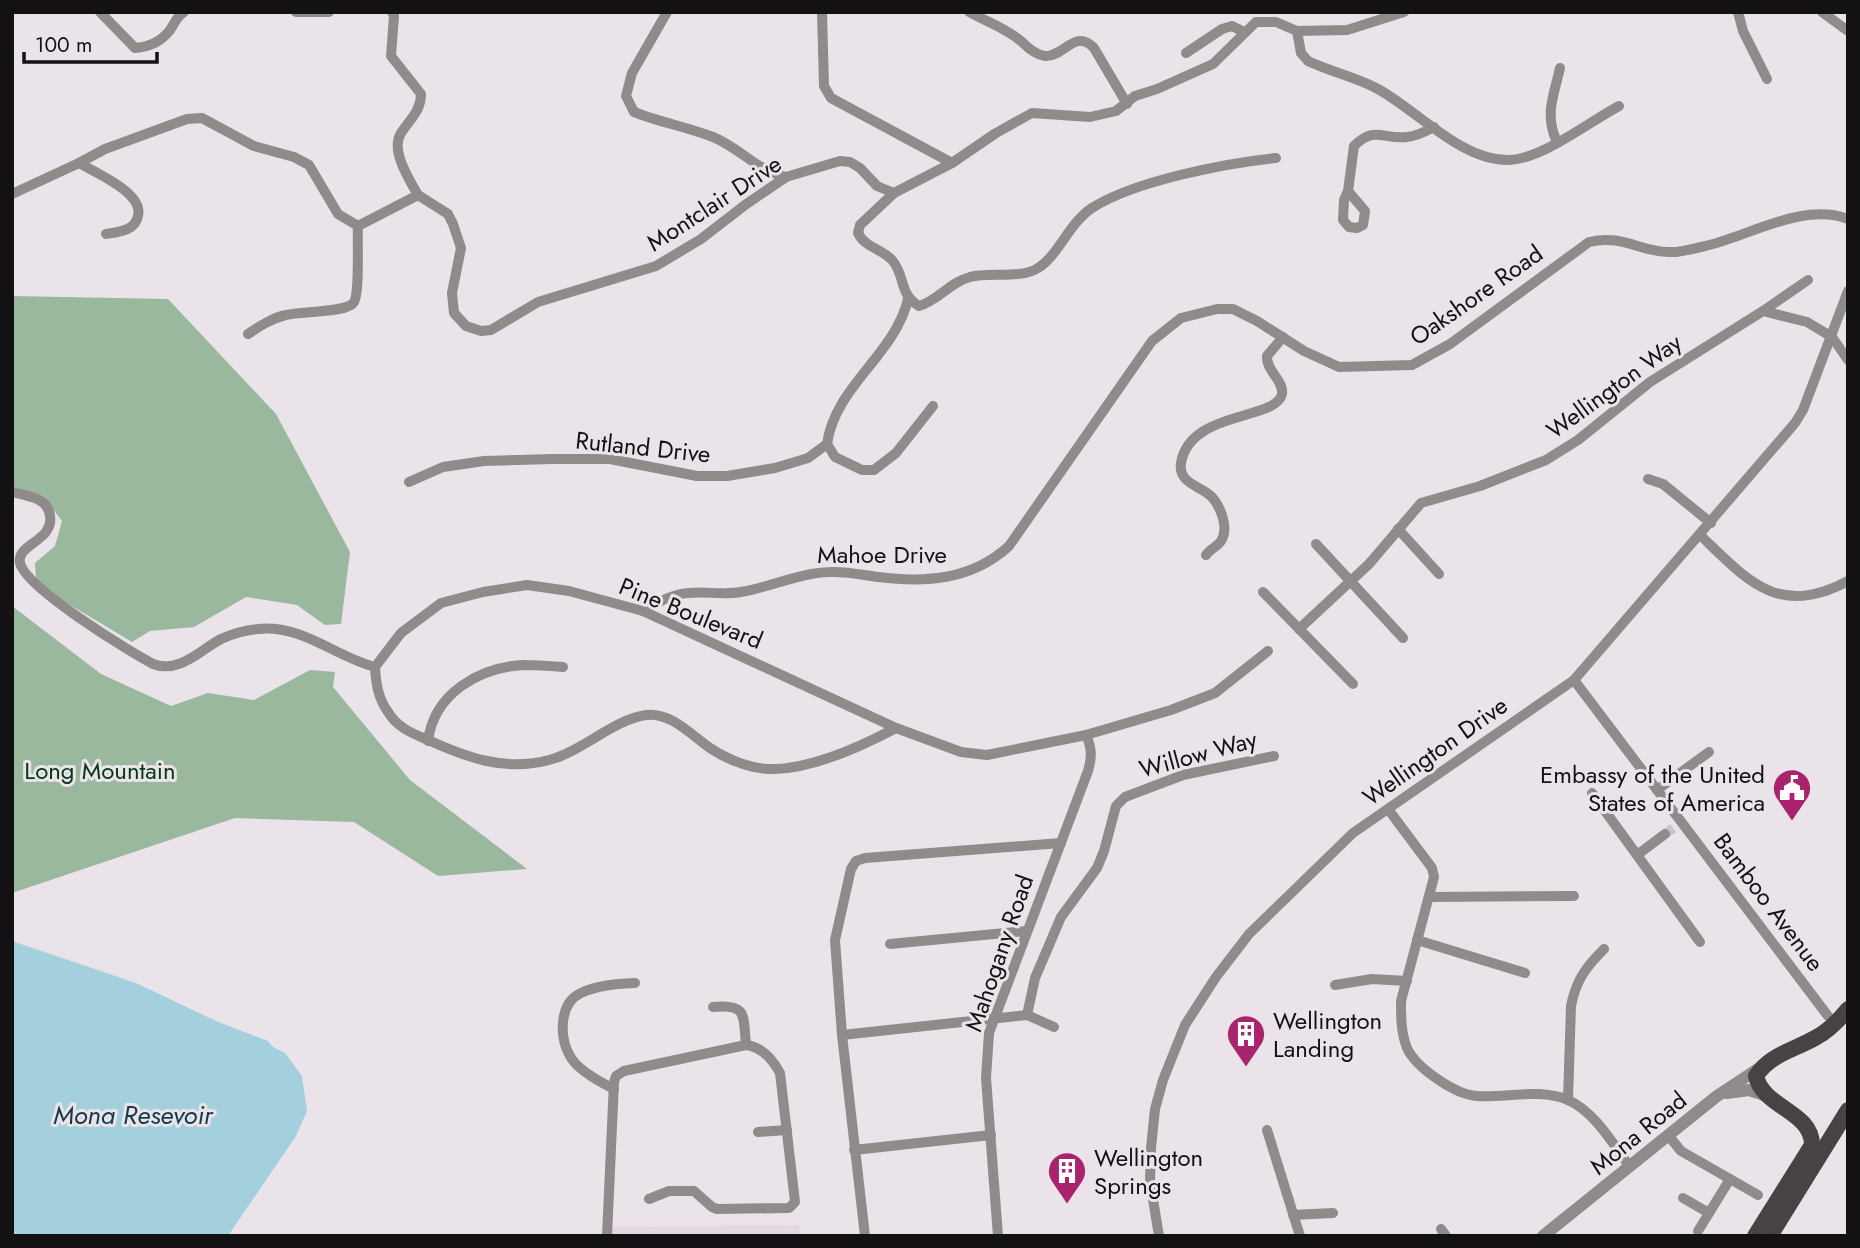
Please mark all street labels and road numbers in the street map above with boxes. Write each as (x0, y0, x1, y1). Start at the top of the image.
street label: Montclair Drive (640, 146, 788, 260)
street label: Oakshore Road (1402, 236, 1550, 354)
street label: Wellington Way (1539, 325, 1689, 447)
street label: Rutland Drive (574, 423, 712, 471)
street label: Mahoe Drive (817, 537, 947, 572)
street label: Pine Boulevard (614, 568, 768, 658)
street label: Wellington Drive (1355, 688, 1515, 814)
street label: Willow Way (1135, 721, 1261, 787)
street label: Bamboo Avenue (1705, 825, 1833, 979)
street label: Mahogany Road (956, 870, 1042, 1036)
street label: Mona Road (1582, 1083, 1694, 1183)

